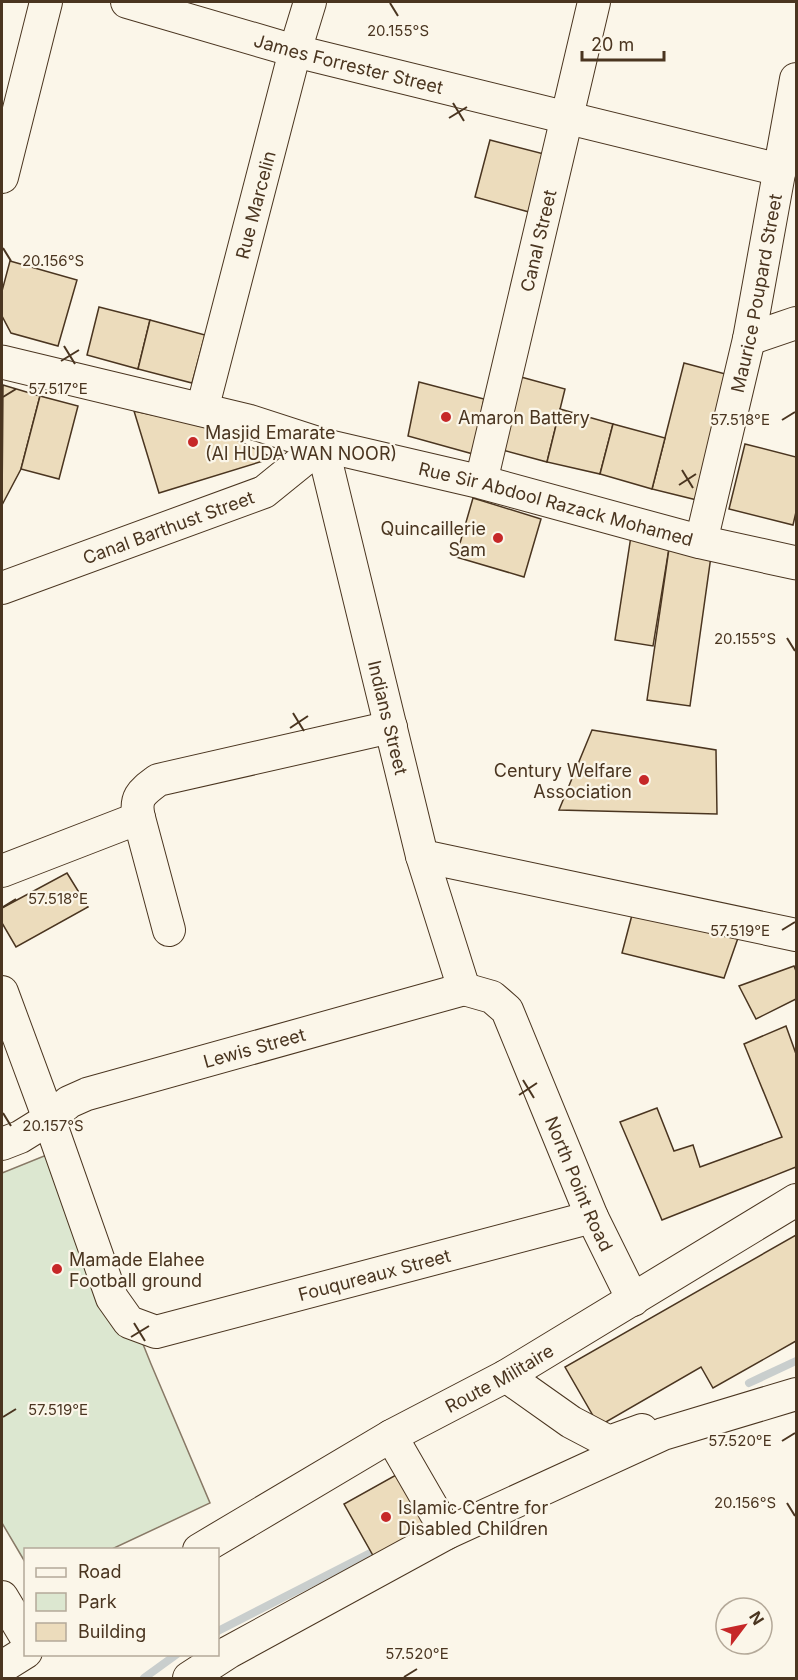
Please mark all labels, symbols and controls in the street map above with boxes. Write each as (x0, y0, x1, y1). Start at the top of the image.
text: 20.155°S (367, 21, 429, 40)
scale bar (582, 24, 664, 62)
street label: James Forrester Street (252, 29, 445, 97)
text: 20 m (591, 34, 634, 55)
street label: Rue Marcelin (231, 148, 279, 261)
street label: Canal Street (516, 187, 560, 294)
street label: Maurice Poupard Street (726, 192, 786, 394)
text: 20.156°S (22, 251, 84, 270)
text: 57.517°E (28, 379, 88, 398)
place label: Amaron Battery (458, 407, 590, 428)
marker: Amaron Battery (439, 410, 453, 424)
text: 57.518°E (710, 410, 770, 429)
place label: Masjid Emarate (Al HUDA WAN NOOR) (205, 422, 397, 464)
marker: Masjid Emarate (Al HUDA WAN NOOR) (186, 435, 200, 449)
street label: Rue Sir Abdool Razack Mohamed (417, 457, 696, 550)
street label: Canal Barthust Street (80, 486, 257, 568)
place label: Quincaillerie Sam (381, 518, 486, 560)
marker: Quincaillerie Sam (491, 531, 505, 545)
text: 20.155°S (714, 629, 776, 648)
street label: Indians Street (364, 658, 412, 777)
place label: Century Welfare Association (494, 760, 632, 802)
marker: Century Welfare Association (637, 773, 651, 787)
text: 57.518°E (28, 889, 88, 908)
text: 57.519°E (710, 921, 770, 940)
street label: Lewis Street (201, 1023, 308, 1072)
street label: North Point Road (541, 1113, 618, 1254)
text: 20.157°S (22, 1116, 84, 1135)
street label: Fouqureaux Street (296, 1244, 453, 1305)
place label: Mamade Elahee Football ground (69, 1249, 205, 1291)
marker: Mamade Elahee Football ground (50, 1262, 64, 1276)
street label: Route Militaire (441, 1339, 557, 1416)
text: 57.519°E (28, 1400, 88, 1419)
text: 57.520°E (708, 1431, 772, 1450)
text: 20.156°S (714, 1493, 776, 1512)
place label: Islamic Centre for Disabled Children (398, 1497, 548, 1539)
marker: Islamic Centre for Disabled Children (379, 1510, 393, 1524)
legend (24, 1548, 219, 1656)
text: Road (78, 1561, 121, 1582)
text: Park (78, 1591, 117, 1612)
north arrow (714, 1596, 774, 1656)
text: N (745, 1608, 768, 1629)
text: Building (78, 1621, 146, 1642)
text: 57.520°E (385, 1644, 449, 1663)

